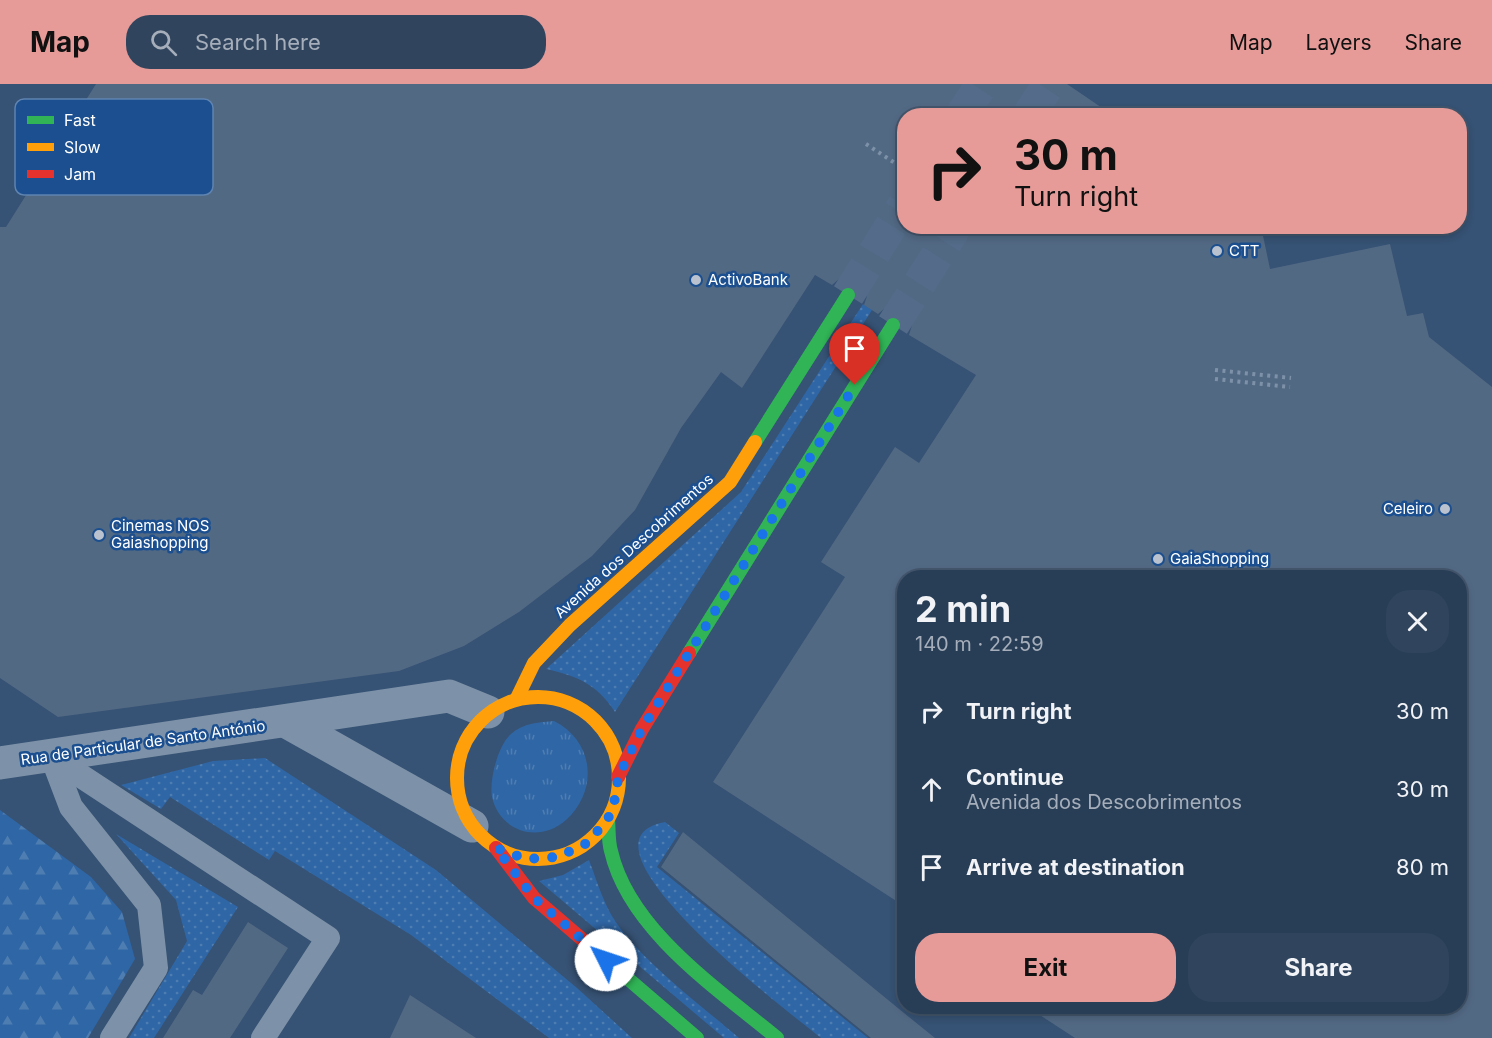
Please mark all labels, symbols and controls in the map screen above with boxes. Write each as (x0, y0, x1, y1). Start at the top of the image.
search box (126, 15, 546, 69)
text: Map (30, 25, 90, 59)
icon: search (147, 26, 180, 59)
text: Search here (195, 29, 321, 55)
text: Map (1229, 30, 1273, 55)
text: Layers (1306, 30, 1372, 55)
text: Share (1405, 30, 1462, 55)
legend (15, 99, 213, 195)
text: Fast (64, 110, 96, 130)
text: 30 m (1014, 129, 1118, 180)
icon: right (915, 132, 993, 210)
text: Slow (64, 137, 101, 157)
text: Jam (64, 164, 96, 184)
text: Turn right (1014, 180, 1138, 213)
place label: CTT (1229, 241, 1259, 260)
marker: CTT (1210, 244, 1224, 258)
place label: ActivoBank (708, 270, 789, 289)
marker: ActivoBank (689, 273, 703, 287)
pin (829, 323, 880, 385)
icon: arrive (838, 332, 871, 365)
street label: Avenida dos Descobrimentos (550, 469, 717, 622)
place label: Celeiro (1383, 499, 1433, 518)
marker: Celeiro (1438, 502, 1452, 516)
place label: Cinemas NOS Gaiashopping (111, 516, 209, 552)
marker: Cinemas NOS Gaiashopping (92, 528, 106, 542)
place label: GaiaShopping (1170, 549, 1269, 568)
marker: GaiaShopping (1151, 552, 1165, 566)
text: 2 min (915, 587, 1011, 631)
button: close (1386, 590, 1449, 653)
text: 140 m · 22:59 (915, 632, 1044, 656)
icon: right (915, 695, 948, 728)
text: Turn right (966, 698, 1072, 724)
text: 30 m (1396, 698, 1449, 724)
street label: Rua de Particular de Santo António (20, 716, 266, 769)
text: Continue (966, 764, 1064, 790)
icon: ahead (915, 773, 948, 806)
text: 30 m (1396, 776, 1449, 802)
text: Avenida dos Descobrimentos (966, 790, 1242, 814)
icon: arrive (915, 851, 948, 884)
text: Arrive at destination (966, 854, 1185, 880)
text: 80 m (1396, 854, 1449, 880)
position arrow (574, 928, 638, 992)
button: Exit (915, 933, 1176, 1002)
button: Share (1188, 933, 1449, 1002)

